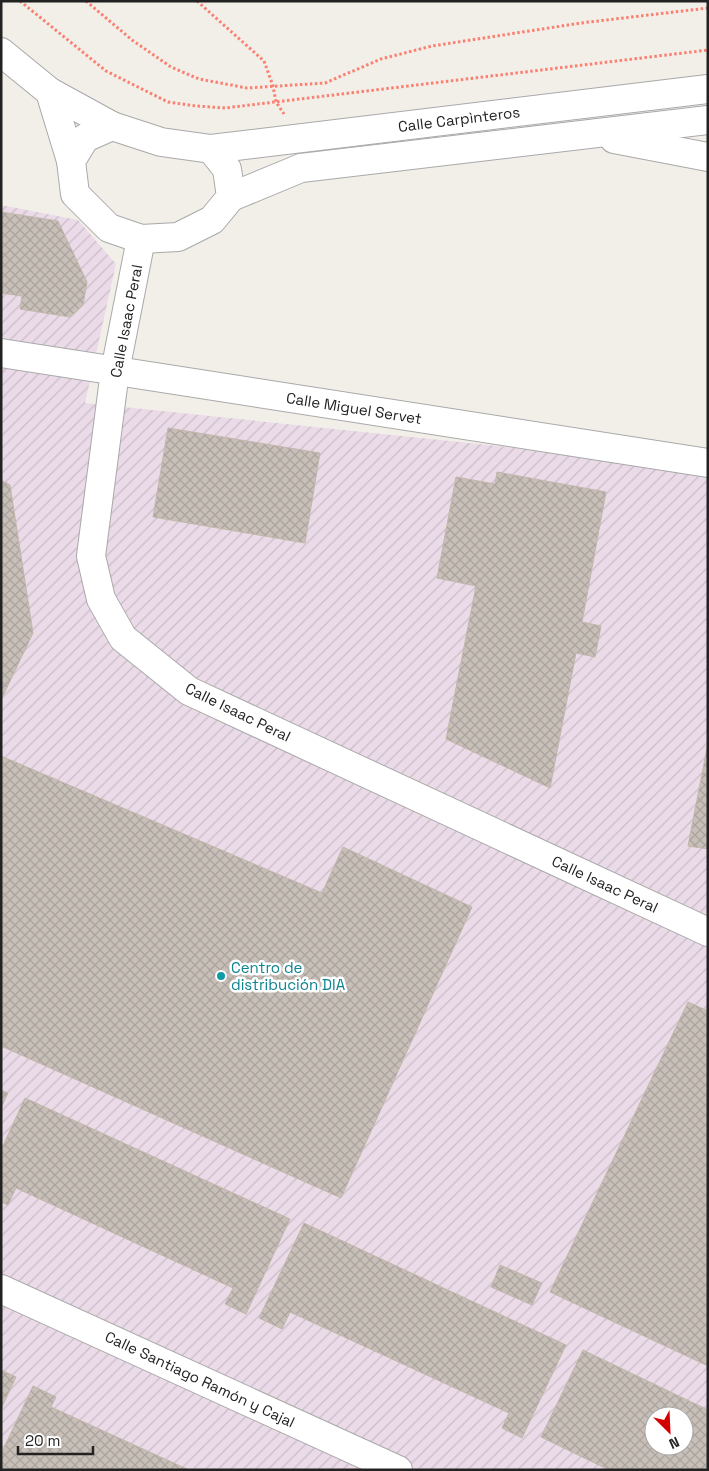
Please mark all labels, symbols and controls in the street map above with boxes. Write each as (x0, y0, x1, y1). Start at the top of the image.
street label: Calle Carpìnteros (397, 102, 521, 136)
street label: Calle Isaac Peral (106, 263, 146, 379)
street label: Calle Miguel Servet (285, 388, 423, 428)
street label: Calle Isaac Peral (182, 678, 294, 746)
street label: Calle Isaac Peral (549, 851, 661, 917)
place label: Centro de distribución DIA (231, 958, 346, 994)
marker: Centro de distribución DIA (215, 970, 227, 982)
street label: Calle Santiago Ramón y Cajal (102, 1327, 298, 1431)
north arrow (644, 1406, 694, 1456)
scale bar (18, 1424, 92, 1456)
text: 20 m (25, 1431, 60, 1450)
text: N (666, 1433, 682, 1453)

